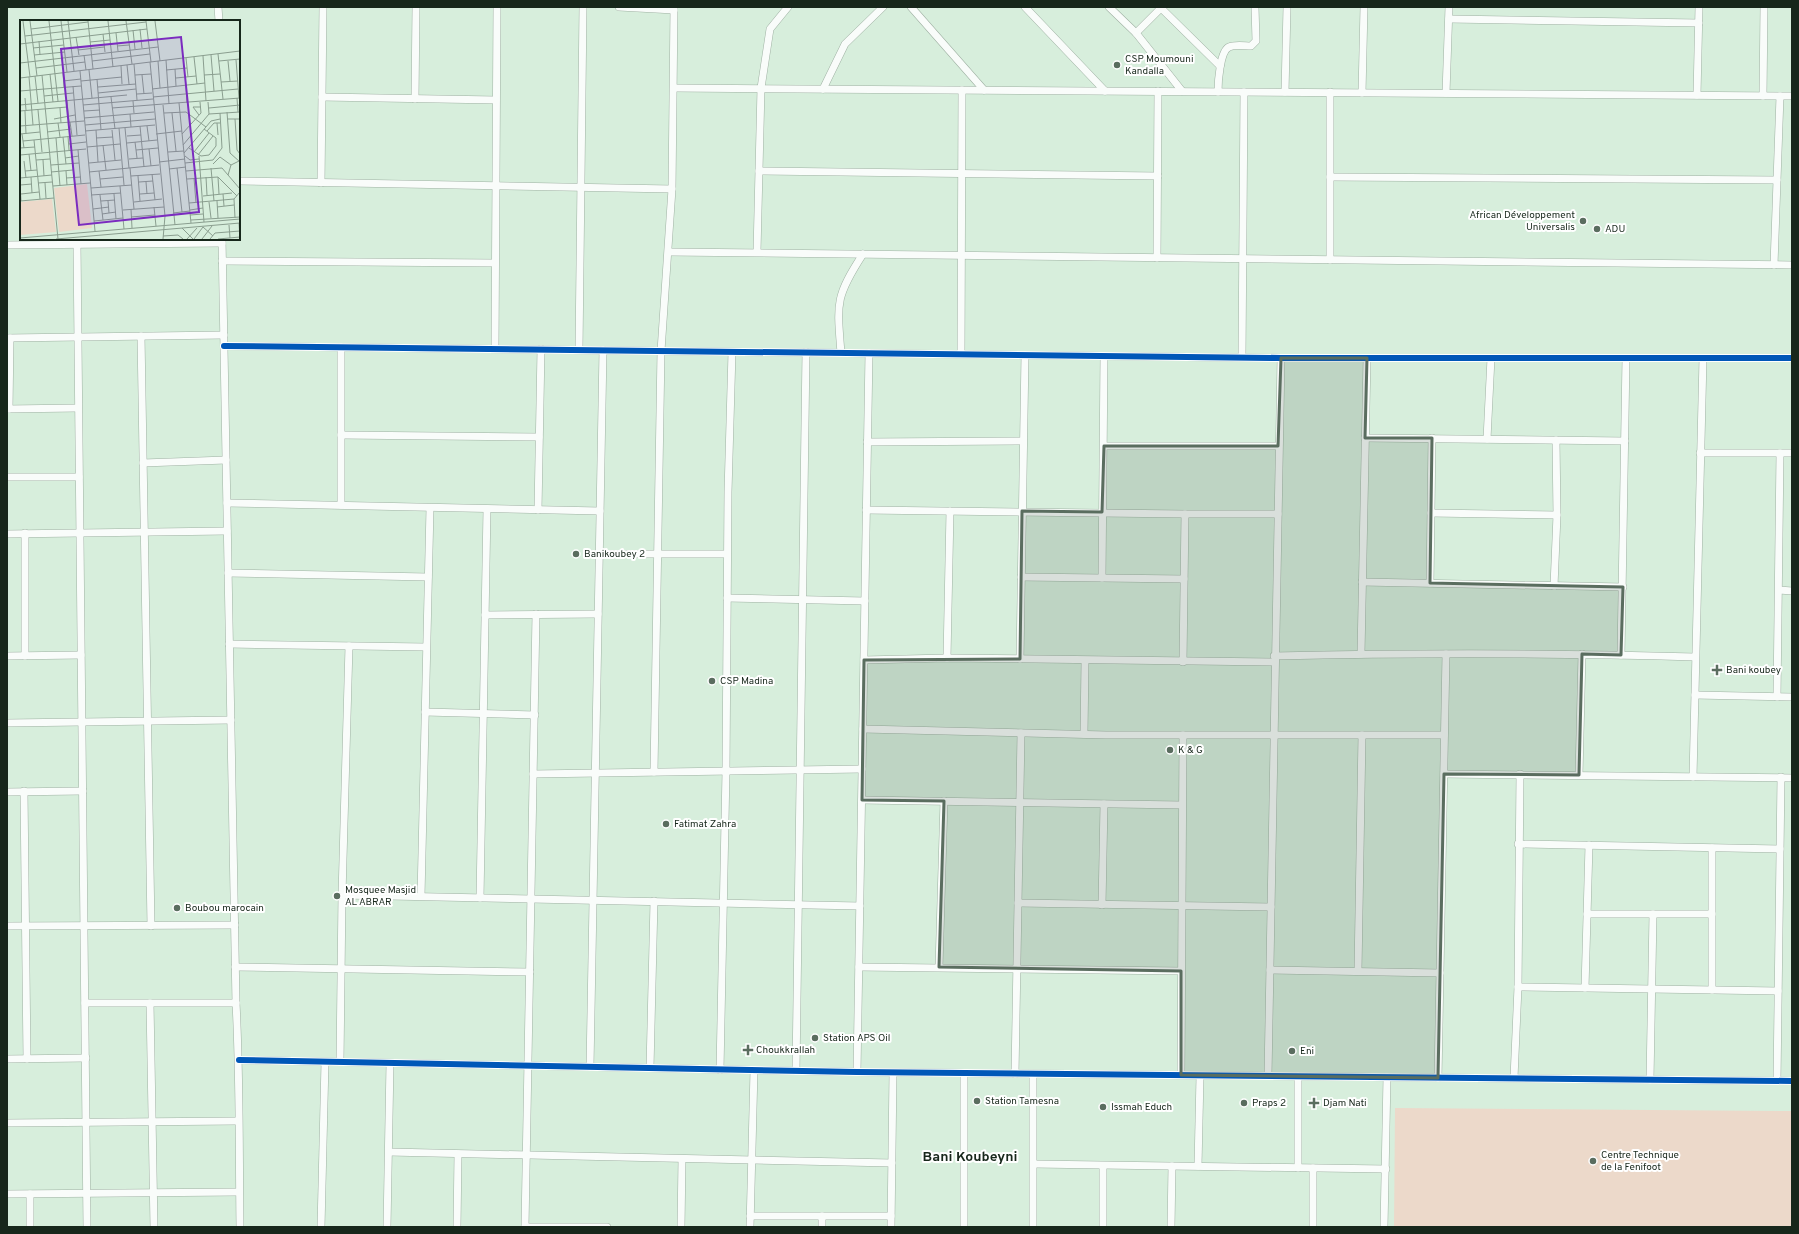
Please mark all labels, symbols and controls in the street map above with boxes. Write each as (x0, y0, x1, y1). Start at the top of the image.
inset map (20, 20, 240, 240)
place label: CSP Moumouni Kandalla (1125, 53, 1193, 78)
marker: CSP Moumouni Kandalla (1112, 60, 1122, 70)
place label: African Développement Universalis (1469, 209, 1575, 234)
marker: African Développement Universalis (1578, 216, 1588, 226)
place label: ADU (1605, 223, 1625, 236)
marker: ADU (1592, 224, 1602, 234)
place label: Banikoubey 2 (584, 548, 645, 561)
marker: Banikoubey 2 (571, 549, 581, 559)
marker: Bani koubey (1711, 664, 1723, 676)
place label: Bani koubey (1726, 664, 1781, 677)
place label: CSP Madina (720, 675, 773, 688)
marker: CSP Madina (707, 676, 717, 686)
place label: K & G (1178, 744, 1203, 757)
marker: K & G (1165, 745, 1175, 755)
place label: Fatimat Zahra (674, 818, 736, 831)
marker: Fatimat Zahra (661, 819, 671, 829)
place label: Mosquee Masjid AL ABRAR (345, 884, 416, 909)
marker: Mosquee Masjid AL ABRAR (332, 891, 342, 901)
place label: Boubou marocain (185, 902, 264, 915)
marker: Boubou marocain (172, 903, 182, 913)
place label: Station APS Oil (823, 1032, 890, 1045)
marker: Station APS Oil (810, 1033, 820, 1043)
place label: Choukkrallah (756, 1044, 815, 1057)
marker: Choukkrallah (743, 1045, 753, 1055)
place label: Eni (1300, 1045, 1314, 1058)
marker: Eni (1287, 1046, 1297, 1056)
place label: Station Tamesna (985, 1095, 1059, 1108)
marker: Station Tamesna (972, 1096, 982, 1106)
place label: Praps 2 (1252, 1097, 1286, 1110)
marker: Djam Nati (1308, 1097, 1320, 1109)
place label: Djam Nati (1323, 1097, 1367, 1110)
marker: Praps 2 (1239, 1098, 1249, 1108)
place label: Issmah Educh (1111, 1101, 1172, 1114)
marker: Issmah Educh (1098, 1102, 1108, 1112)
district label: Bani Koubeyni (923, 1149, 1017, 1166)
place label: Centre Technique de la Fenifoot (1601, 1149, 1679, 1174)
marker: Centre Technique de la Fenifoot (1588, 1156, 1598, 1166)

